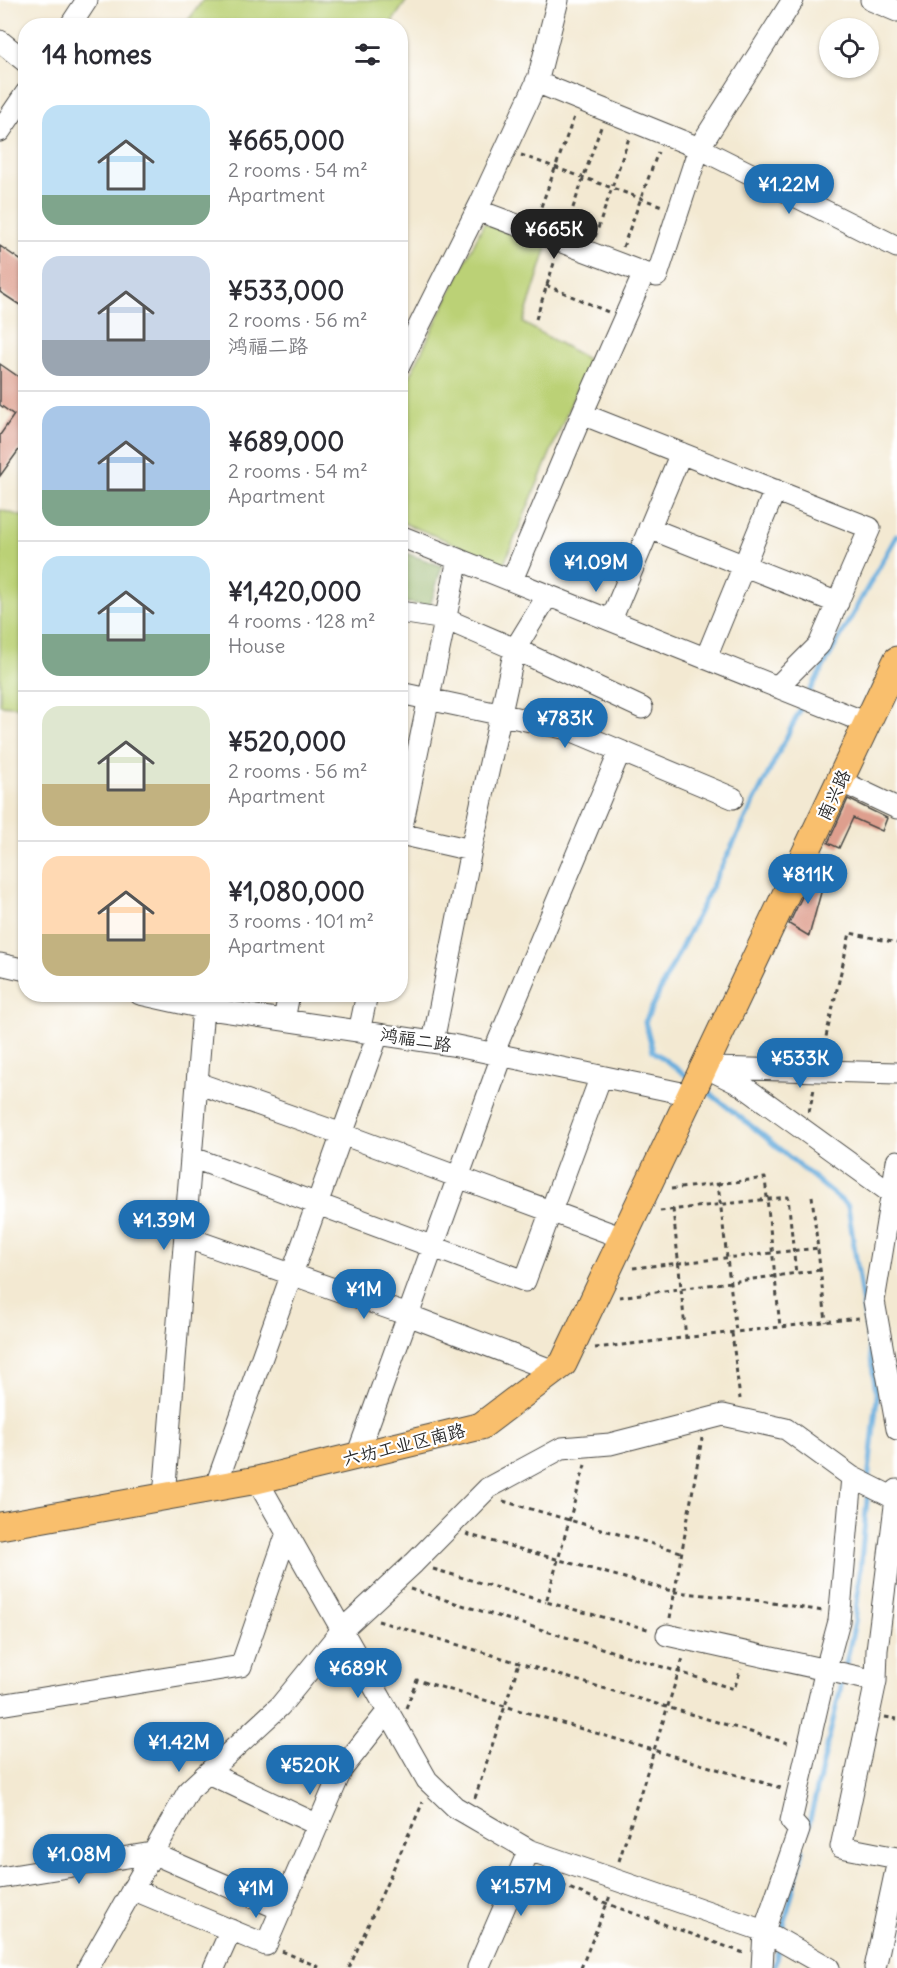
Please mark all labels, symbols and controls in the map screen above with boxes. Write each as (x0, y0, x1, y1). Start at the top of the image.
map controls (819, 18, 879, 78)
button: locate (819, 18, 879, 78)
text: 14 homes (42, 38, 152, 71)
icon: filters (351, 38, 384, 71)
text: ¥665,000 (228, 124, 345, 157)
icon: home (90, 129, 162, 201)
text: 2 rooms · 54 m² (228, 157, 368, 182)
pin: ¥1.22M (740, 164, 838, 215)
text: ¥1.22M (758, 171, 820, 196)
text: Apartment (228, 182, 325, 207)
pin: ¥665K (512, 209, 596, 260)
text: ¥665K (525, 216, 583, 241)
text: ¥533,000 (228, 274, 344, 307)
icon: home (90, 280, 162, 352)
text: 2 rooms · 56 m² (228, 307, 368, 332)
text: 鸿福二路 (228, 333, 308, 358)
text: ¥689,000 (228, 425, 344, 458)
icon: home (90, 430, 162, 502)
text: 2 rooms · 54 m² (228, 458, 368, 483)
text: Apartment (228, 483, 325, 508)
pin: ¥1.09M (547, 542, 645, 593)
text: ¥1.09M (564, 549, 628, 574)
text: ¥1,420,000 (228, 575, 362, 608)
icon: home (90, 580, 162, 652)
text: 4 rooms · 128 m² (228, 608, 376, 633)
text: House (228, 633, 285, 658)
pin: ¥783K (523, 698, 607, 749)
text: ¥783K (537, 705, 593, 730)
text: ¥520,000 (228, 725, 346, 758)
icon: home (90, 730, 162, 802)
text: 2 rooms · 56 m² (228, 758, 368, 783)
street label: 南兴路 (812, 765, 855, 824)
text: Apartment (228, 783, 325, 808)
pin: ¥811K (766, 854, 850, 905)
text: ¥811K (782, 861, 834, 886)
text: ¥1,080,000 (228, 875, 365, 908)
icon: home (90, 880, 162, 952)
text: 3 rooms · 101 m² (228, 908, 374, 933)
text: Apartment (228, 933, 325, 958)
street label: 鸿福二路 (379, 1023, 453, 1056)
pin: ¥533K (758, 1038, 842, 1089)
text: ¥533K (771, 1045, 829, 1070)
pin: ¥1.39M (115, 1200, 213, 1251)
text: ¥1.39M (133, 1207, 195, 1232)
pin: ¥1M (335, 1269, 393, 1320)
text: ¥1M (346, 1276, 382, 1301)
street label: 六坊工业区南路 (340, 1418, 468, 1471)
pin: ¥689K (316, 1648, 400, 1699)
text: ¥689K (329, 1655, 387, 1680)
pin: ¥1.42M (130, 1722, 228, 1773)
text: ¥1.42M (148, 1729, 210, 1754)
pin: ¥520K (268, 1745, 352, 1796)
text: ¥520K (280, 1752, 340, 1777)
pin: ¥1.08M (30, 1834, 128, 1885)
text: ¥1.08M (47, 1841, 111, 1866)
pin: ¥1.57M (472, 1866, 570, 1917)
pin: ¥1M (227, 1868, 285, 1919)
text: ¥1.57M (490, 1873, 552, 1898)
text: ¥1M (238, 1875, 274, 1900)

